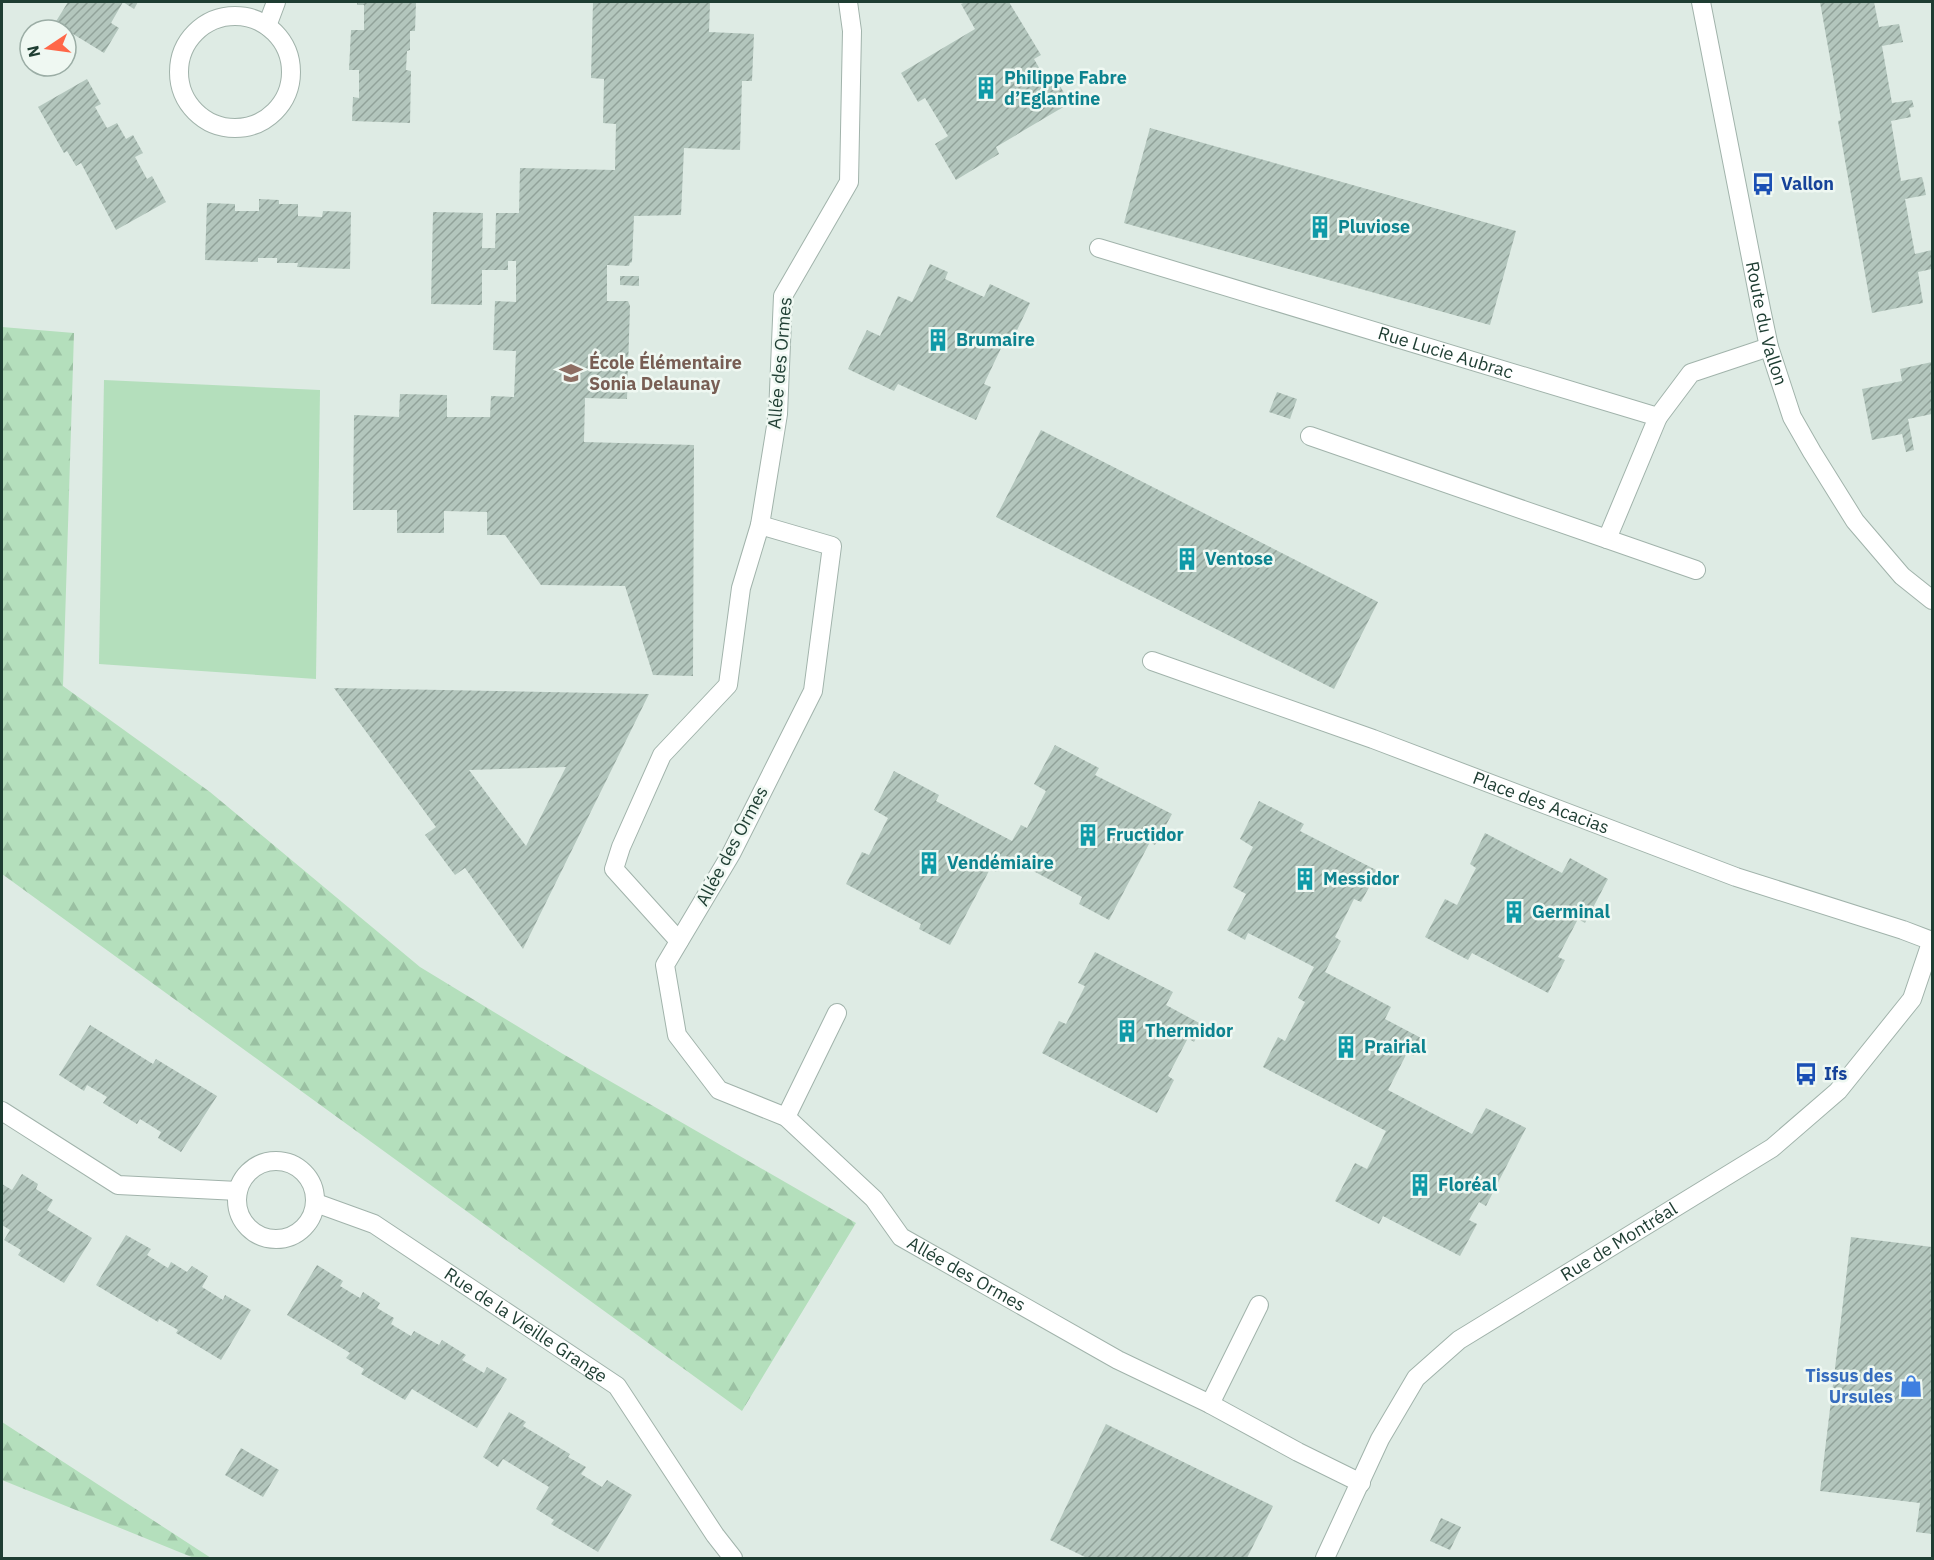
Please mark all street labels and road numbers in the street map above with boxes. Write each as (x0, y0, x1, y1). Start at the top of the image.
street label: Route du Vallon (1741, 259, 1793, 388)
street label: Allée des Ormes (762, 296, 797, 430)
street label: Rue Lucie Aubrac (1375, 321, 1516, 384)
street label: Place des Acacias (1470, 766, 1613, 839)
street label: Allée des Ormes (690, 782, 773, 910)
street label: Rue de Montréal (1556, 1197, 1681, 1286)
street label: Allée des Ormes (903, 1231, 1030, 1316)
street label: Rue de la Vieille Grange (440, 1262, 612, 1387)

